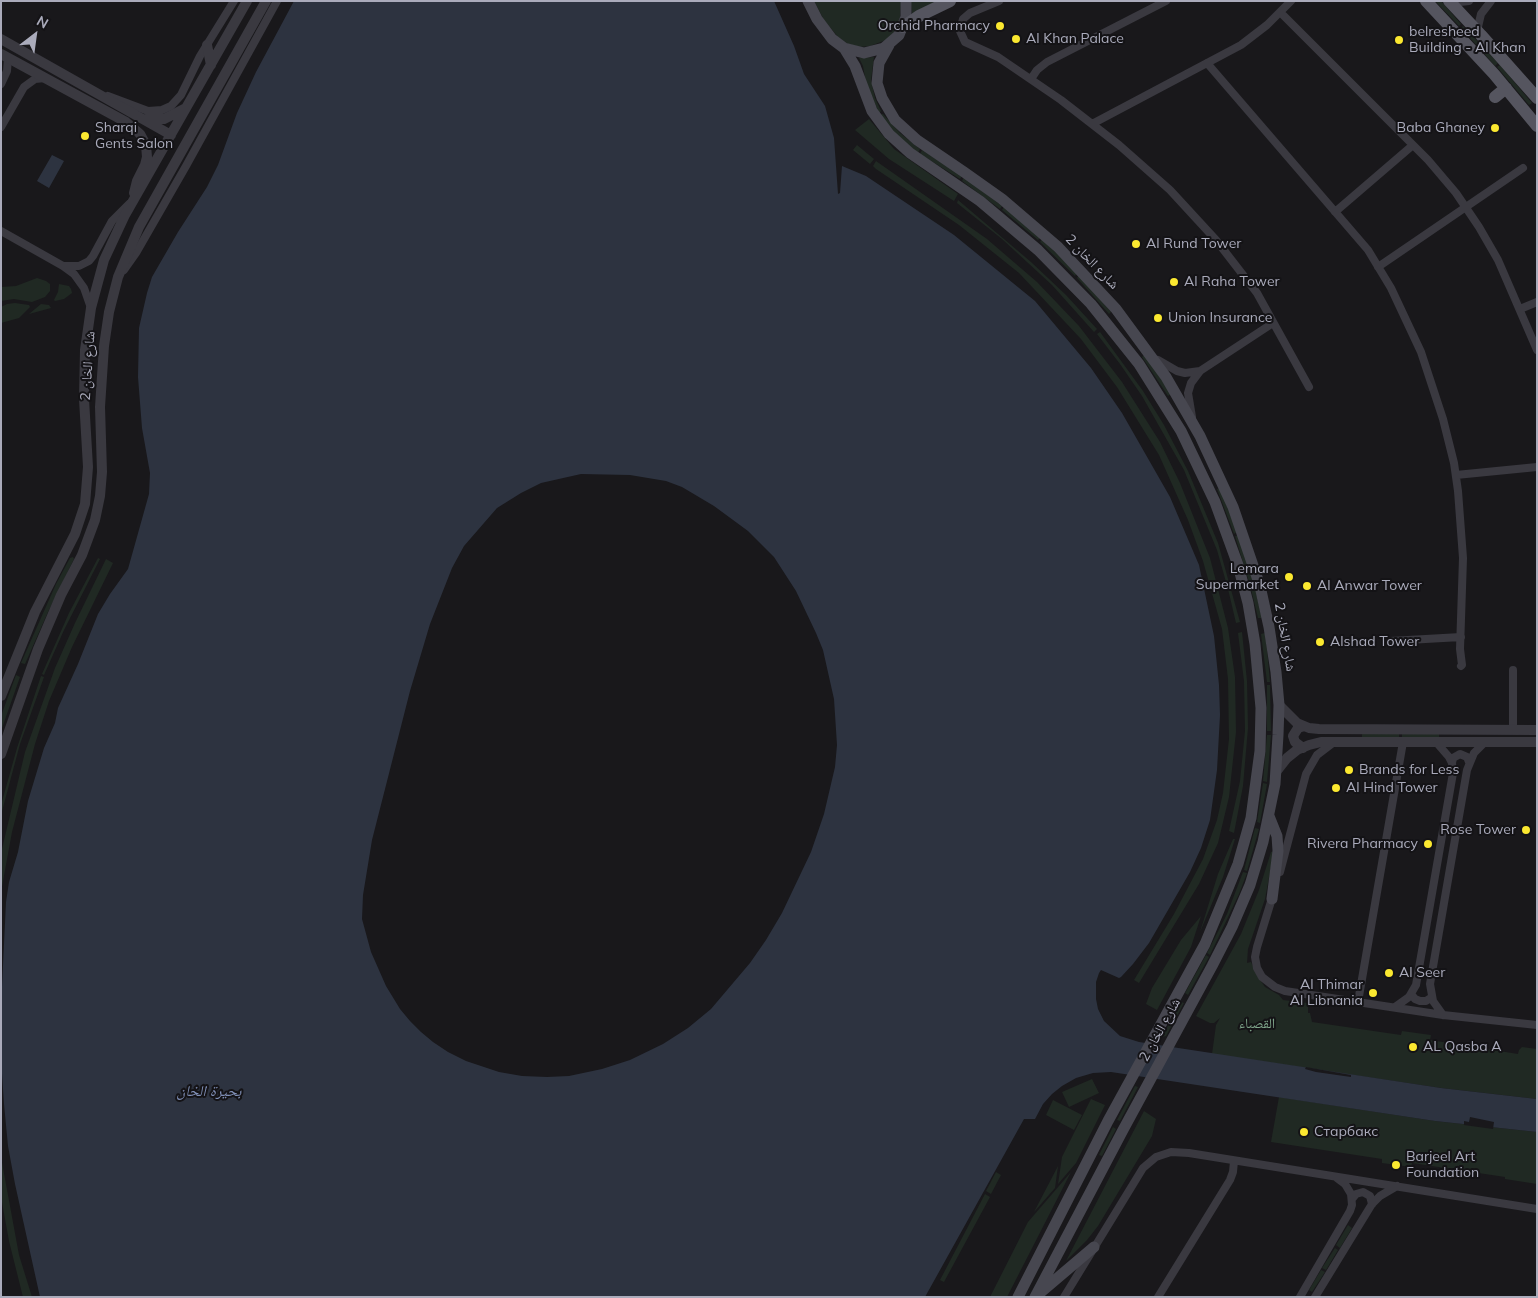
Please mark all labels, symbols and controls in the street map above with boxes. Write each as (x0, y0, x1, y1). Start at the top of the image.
north arrow (10, 10, 60, 60)
text: N (33, 12, 52, 32)
place label: Orchid Pharmacy (878, 18, 990, 34)
marker: Orchid Pharmacy (994, 20, 1006, 32)
place label: belresheed Building - Al Khan (1409, 24, 1526, 56)
place label: Al Khan Palace (1026, 31, 1124, 47)
marker: Al Khan Palace (1010, 33, 1022, 45)
marker: belresheed Building - Al Khan (1393, 34, 1405, 46)
place label: Sharqi Gents Salon (95, 120, 173, 152)
place label: Baba Ghaney (1397, 120, 1485, 136)
marker: Baba Ghaney (1489, 122, 1501, 134)
marker: Sharqi Gents Salon (79, 130, 91, 142)
street label: شارع الخان 2 (1062, 231, 1122, 293)
place label: Al Rund Tower (1146, 236, 1241, 252)
marker: Al Rund Tower (1130, 238, 1142, 250)
place label: Al Raha Tower (1184, 274, 1280, 290)
marker: Al Raha Tower (1168, 276, 1180, 288)
place label: Union Insurance (1168, 310, 1272, 326)
marker: Union Insurance (1152, 312, 1164, 324)
street label: شارع الخان 2 (77, 331, 99, 401)
place label: Lemara Supermarket (1196, 561, 1279, 594)
marker: Lemara Supermarket (1283, 571, 1295, 583)
place label: Al Anwar Tower (1317, 578, 1422, 594)
marker: Al Anwar Tower (1301, 580, 1313, 592)
street label: شارع الخان 2 (1271, 601, 1299, 673)
place label: Alshad Tower (1330, 634, 1419, 650)
marker: Alshad Tower (1314, 636, 1326, 648)
place label: Brands for Less (1359, 762, 1459, 778)
marker: Brands for Less (1343, 764, 1355, 776)
place label: Al Hind Tower (1346, 780, 1438, 796)
marker: Al Hind Tower (1330, 782, 1342, 794)
place label: Rose Tower (1440, 822, 1516, 838)
marker: Rose Tower (1520, 824, 1532, 836)
place label: Rivera Pharmacy (1307, 836, 1418, 852)
marker: Rivera Pharmacy (1422, 838, 1434, 850)
place label: Al Seer (1399, 965, 1445, 981)
marker: Al Seer (1383, 967, 1395, 979)
place label: Al Thimar Al Libnania (1290, 977, 1363, 1010)
marker: Al Thimar Al Libnania (1367, 987, 1379, 999)
street label: شارع الخان 2 (1136, 995, 1184, 1065)
park label: القصباء (1239, 1016, 1275, 1032)
place label: AL Qasba A (1423, 1039, 1501, 1055)
marker: AL Qasba A (1407, 1041, 1419, 1053)
water label: بحيرة الخان (177, 1082, 241, 1100)
place label: Старбакс (1314, 1124, 1378, 1140)
marker: Старбакс (1298, 1126, 1310, 1138)
place label: Barjeel Art Foundation (1406, 1149, 1479, 1182)
marker: Barjeel Art Foundation (1390, 1159, 1402, 1171)

